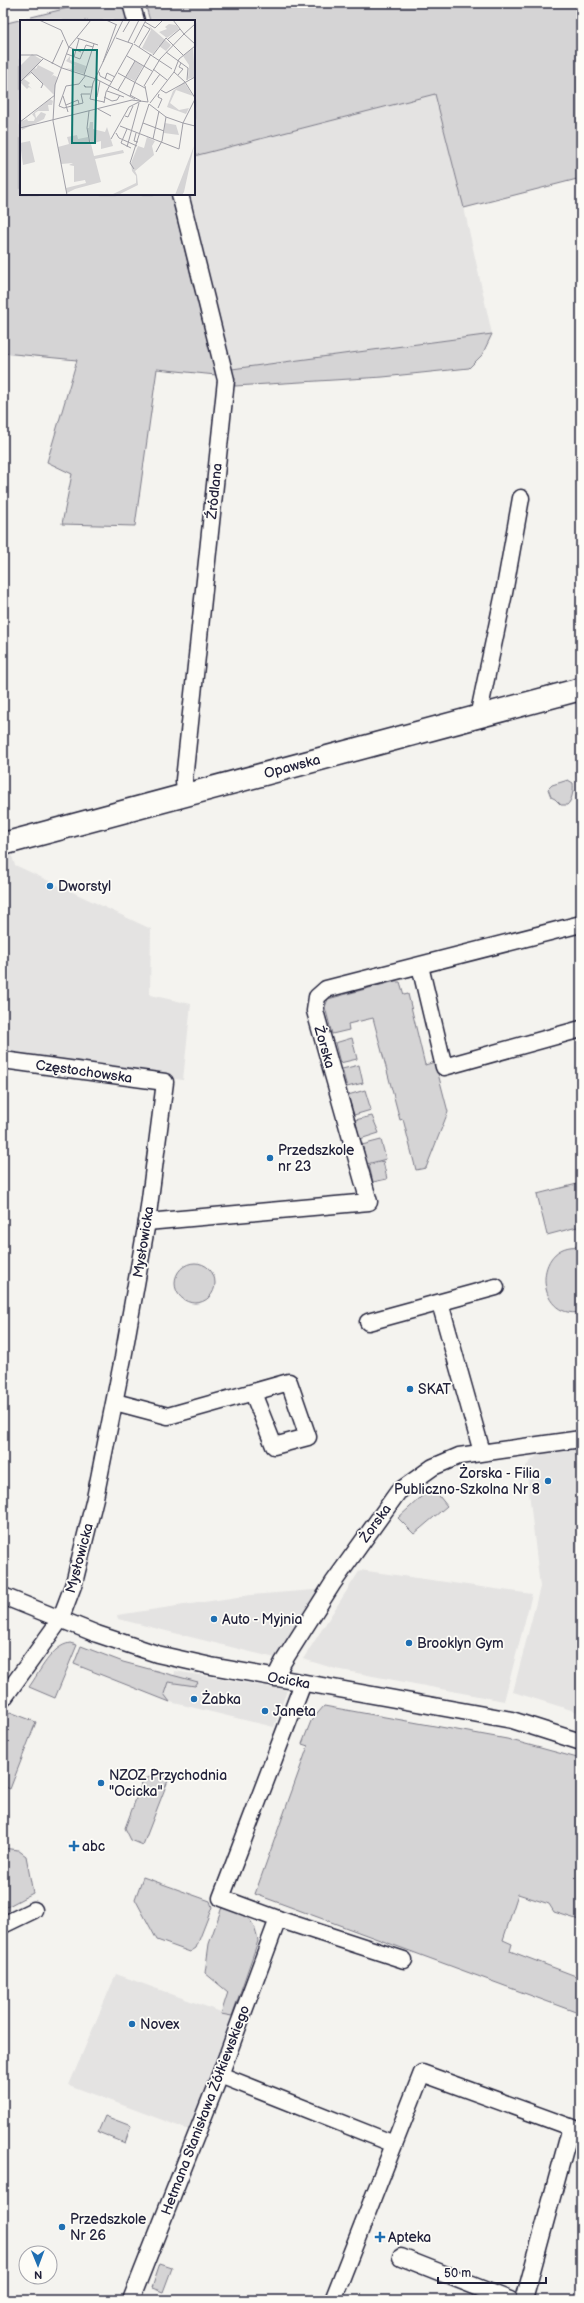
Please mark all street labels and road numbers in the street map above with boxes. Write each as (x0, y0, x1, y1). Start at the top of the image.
street label: Źródlana (202, 462, 226, 521)
street label: Opawska (262, 751, 322, 782)
street label: Żorska (310, 1023, 340, 1070)
street label: Częstochowska (34, 1056, 133, 1087)
street label: Mysłowicka (129, 1205, 158, 1279)
street label: Żorska (354, 1500, 395, 1547)
street label: Mysłowicka (62, 1521, 97, 1595)
street label: Ocicka (266, 1668, 312, 1693)
street label: Hetmana Stanisława Żółkiewskiego (157, 2002, 253, 2217)

